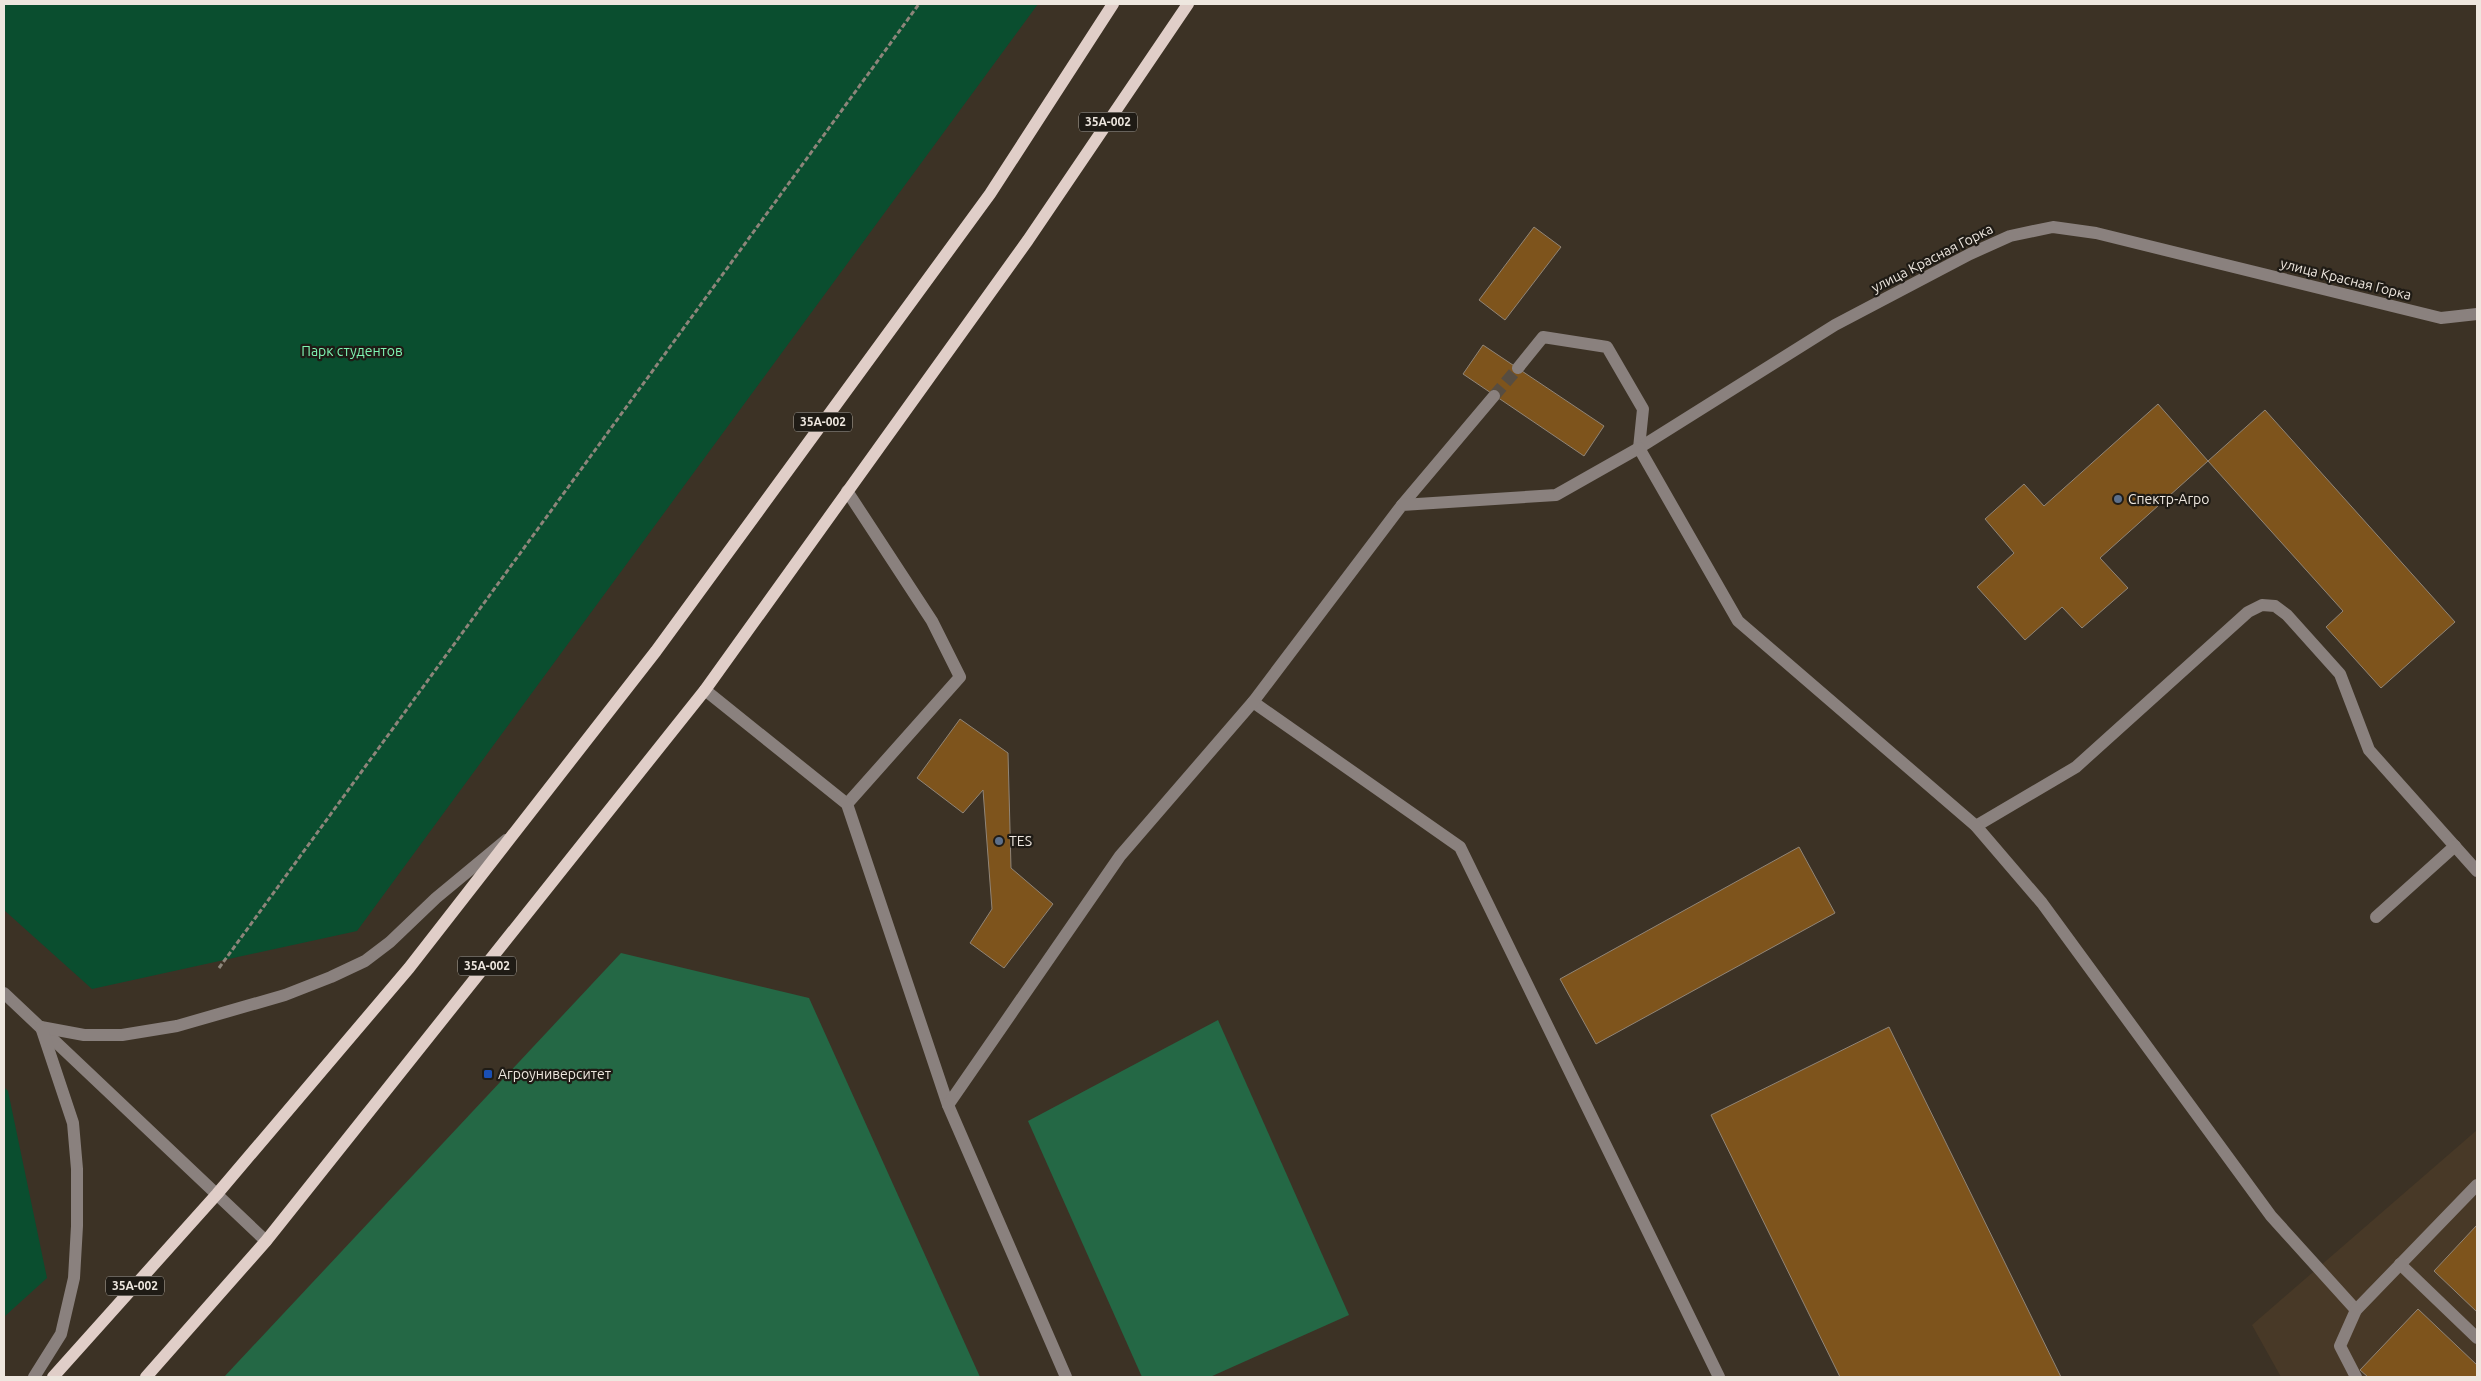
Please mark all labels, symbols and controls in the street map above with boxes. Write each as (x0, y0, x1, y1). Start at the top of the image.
road number: 35А-002 (1079, 112, 1137, 132)
street label: улица Красная Горка (1868, 220, 1996, 296)
street label: улица Красная Горка (2279, 255, 2413, 303)
park label: Парк студентов (301, 343, 403, 359)
road number: 35А-002 (794, 412, 852, 432)
place label: Спектр-Агро (2128, 491, 2209, 507)
marker: Спектр-Агро (2112, 493, 2124, 505)
place label: TES (1009, 833, 1032, 849)
marker: TES (993, 835, 1005, 847)
road number: 35А-002 (458, 956, 516, 976)
place label: Агроуниверситет (498, 1066, 611, 1082)
marker: Агроуниверситет (482, 1068, 494, 1080)
road number: 35А-002 (106, 1276, 164, 1295)

